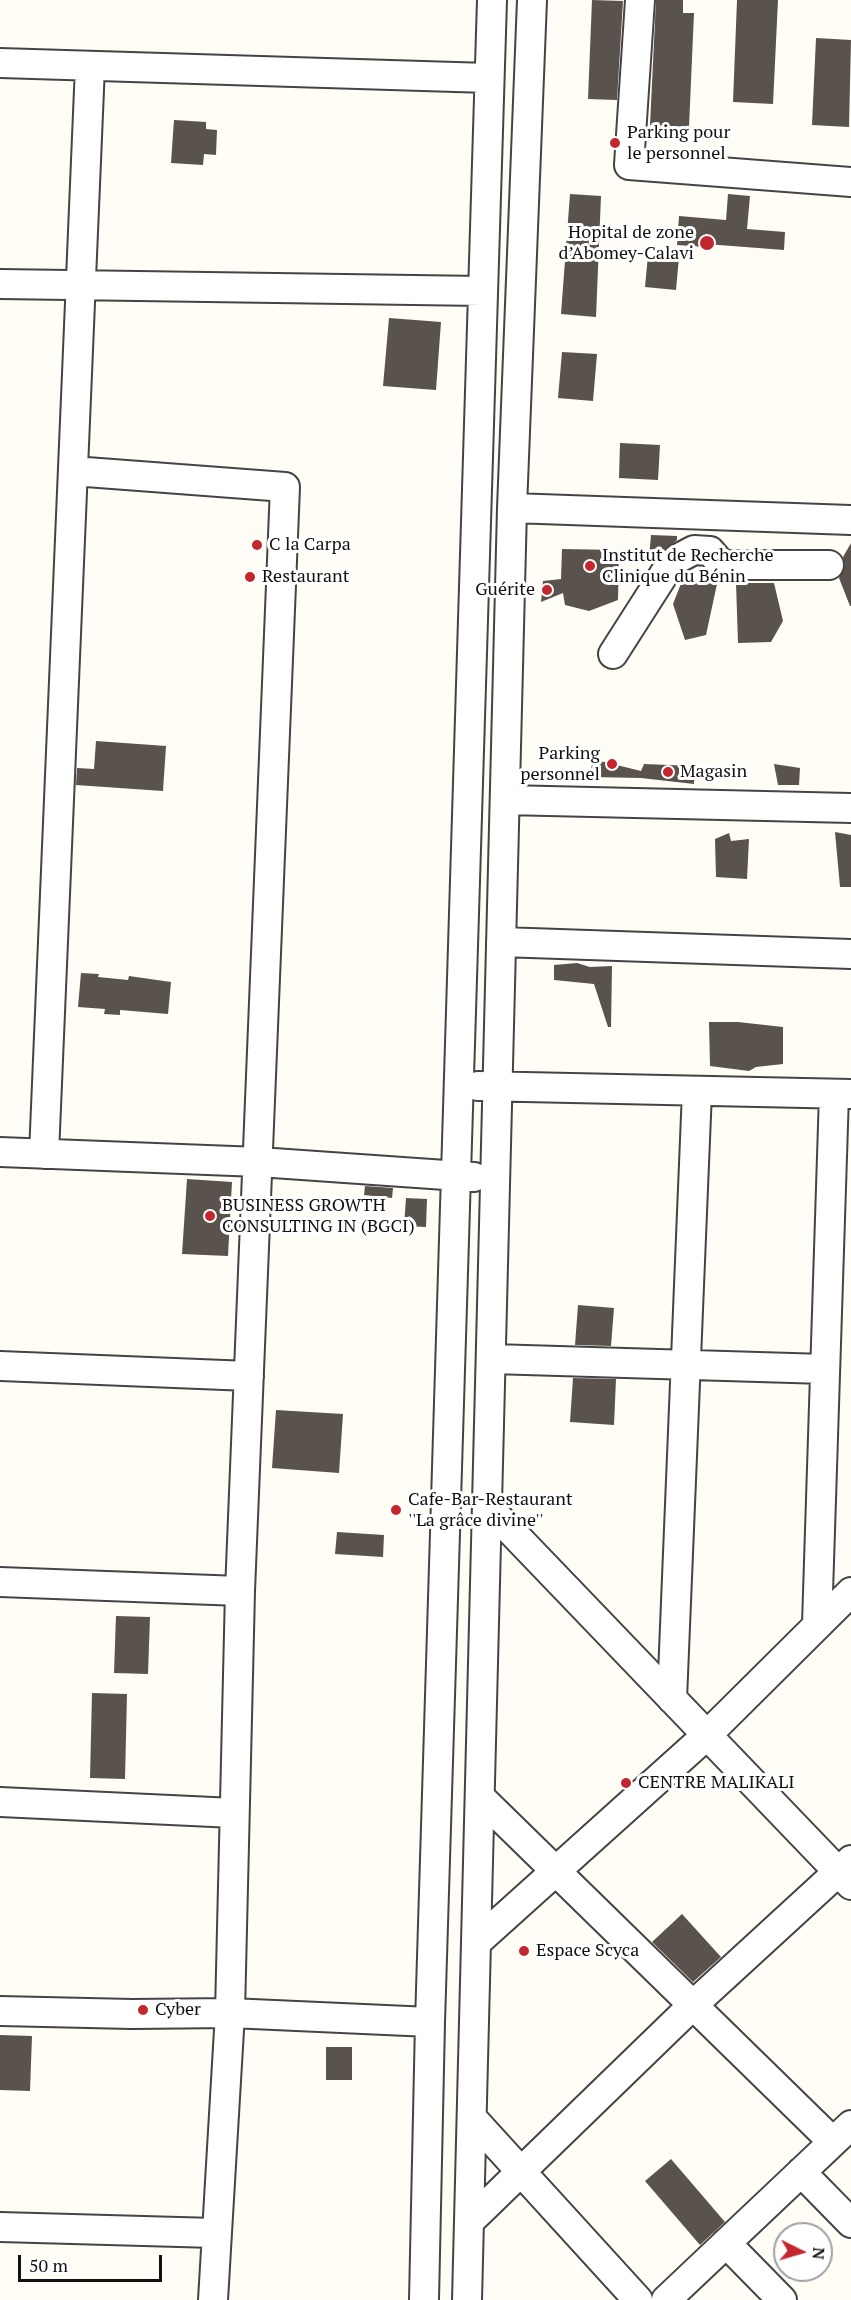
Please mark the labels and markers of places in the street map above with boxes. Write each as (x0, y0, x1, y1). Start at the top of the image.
place label: Parking pour le personnel (627, 122, 730, 164)
marker: Parking pour le personnel (608, 136, 622, 150)
place label: Hopital de zone d’Abomey-Calavi (559, 222, 694, 264)
marker: Hopital de zone d’Abomey-Calavi (698, 234, 716, 252)
place label: C la Carpa (269, 534, 351, 556)
marker: C la Carpa (250, 538, 264, 552)
place label: Institut de Recherche Clinique du Bénin (602, 545, 774, 588)
marker: Institut de Recherche Clinique du Bénin (583, 559, 597, 573)
place label: Restaurant (262, 566, 349, 588)
marker: Restaurant (243, 570, 257, 584)
place label: Guérite (475, 579, 535, 601)
marker: Guérite (540, 583, 554, 597)
place label: Parking personnel (520, 743, 600, 786)
marker: Parking personnel (605, 757, 619, 771)
place label: Magasin (680, 761, 747, 783)
marker: Magasin (661, 765, 675, 779)
place label: BUSINESS GROWTH CONSULTING IN (BGCI) (222, 1195, 415, 1238)
marker: BUSINESS GROWTH CONSULTING IN (BGCI) (203, 1209, 217, 1223)
place label: Cafe-Bar-Restaurant ''La grâce divine'' (408, 1489, 573, 1532)
marker: Cafe-Bar-Restaurant ''La grâce divine'' (389, 1503, 403, 1517)
place label: CENTRE MALIKALI (638, 1772, 795, 1794)
marker: CENTRE MALIKALI (619, 1776, 633, 1790)
place label: Espace Scyca (536, 1940, 639, 1962)
marker: Espace Scyca (517, 1944, 531, 1958)
place label: Cyber (155, 1999, 201, 2021)
marker: Cyber (136, 2003, 150, 2017)

